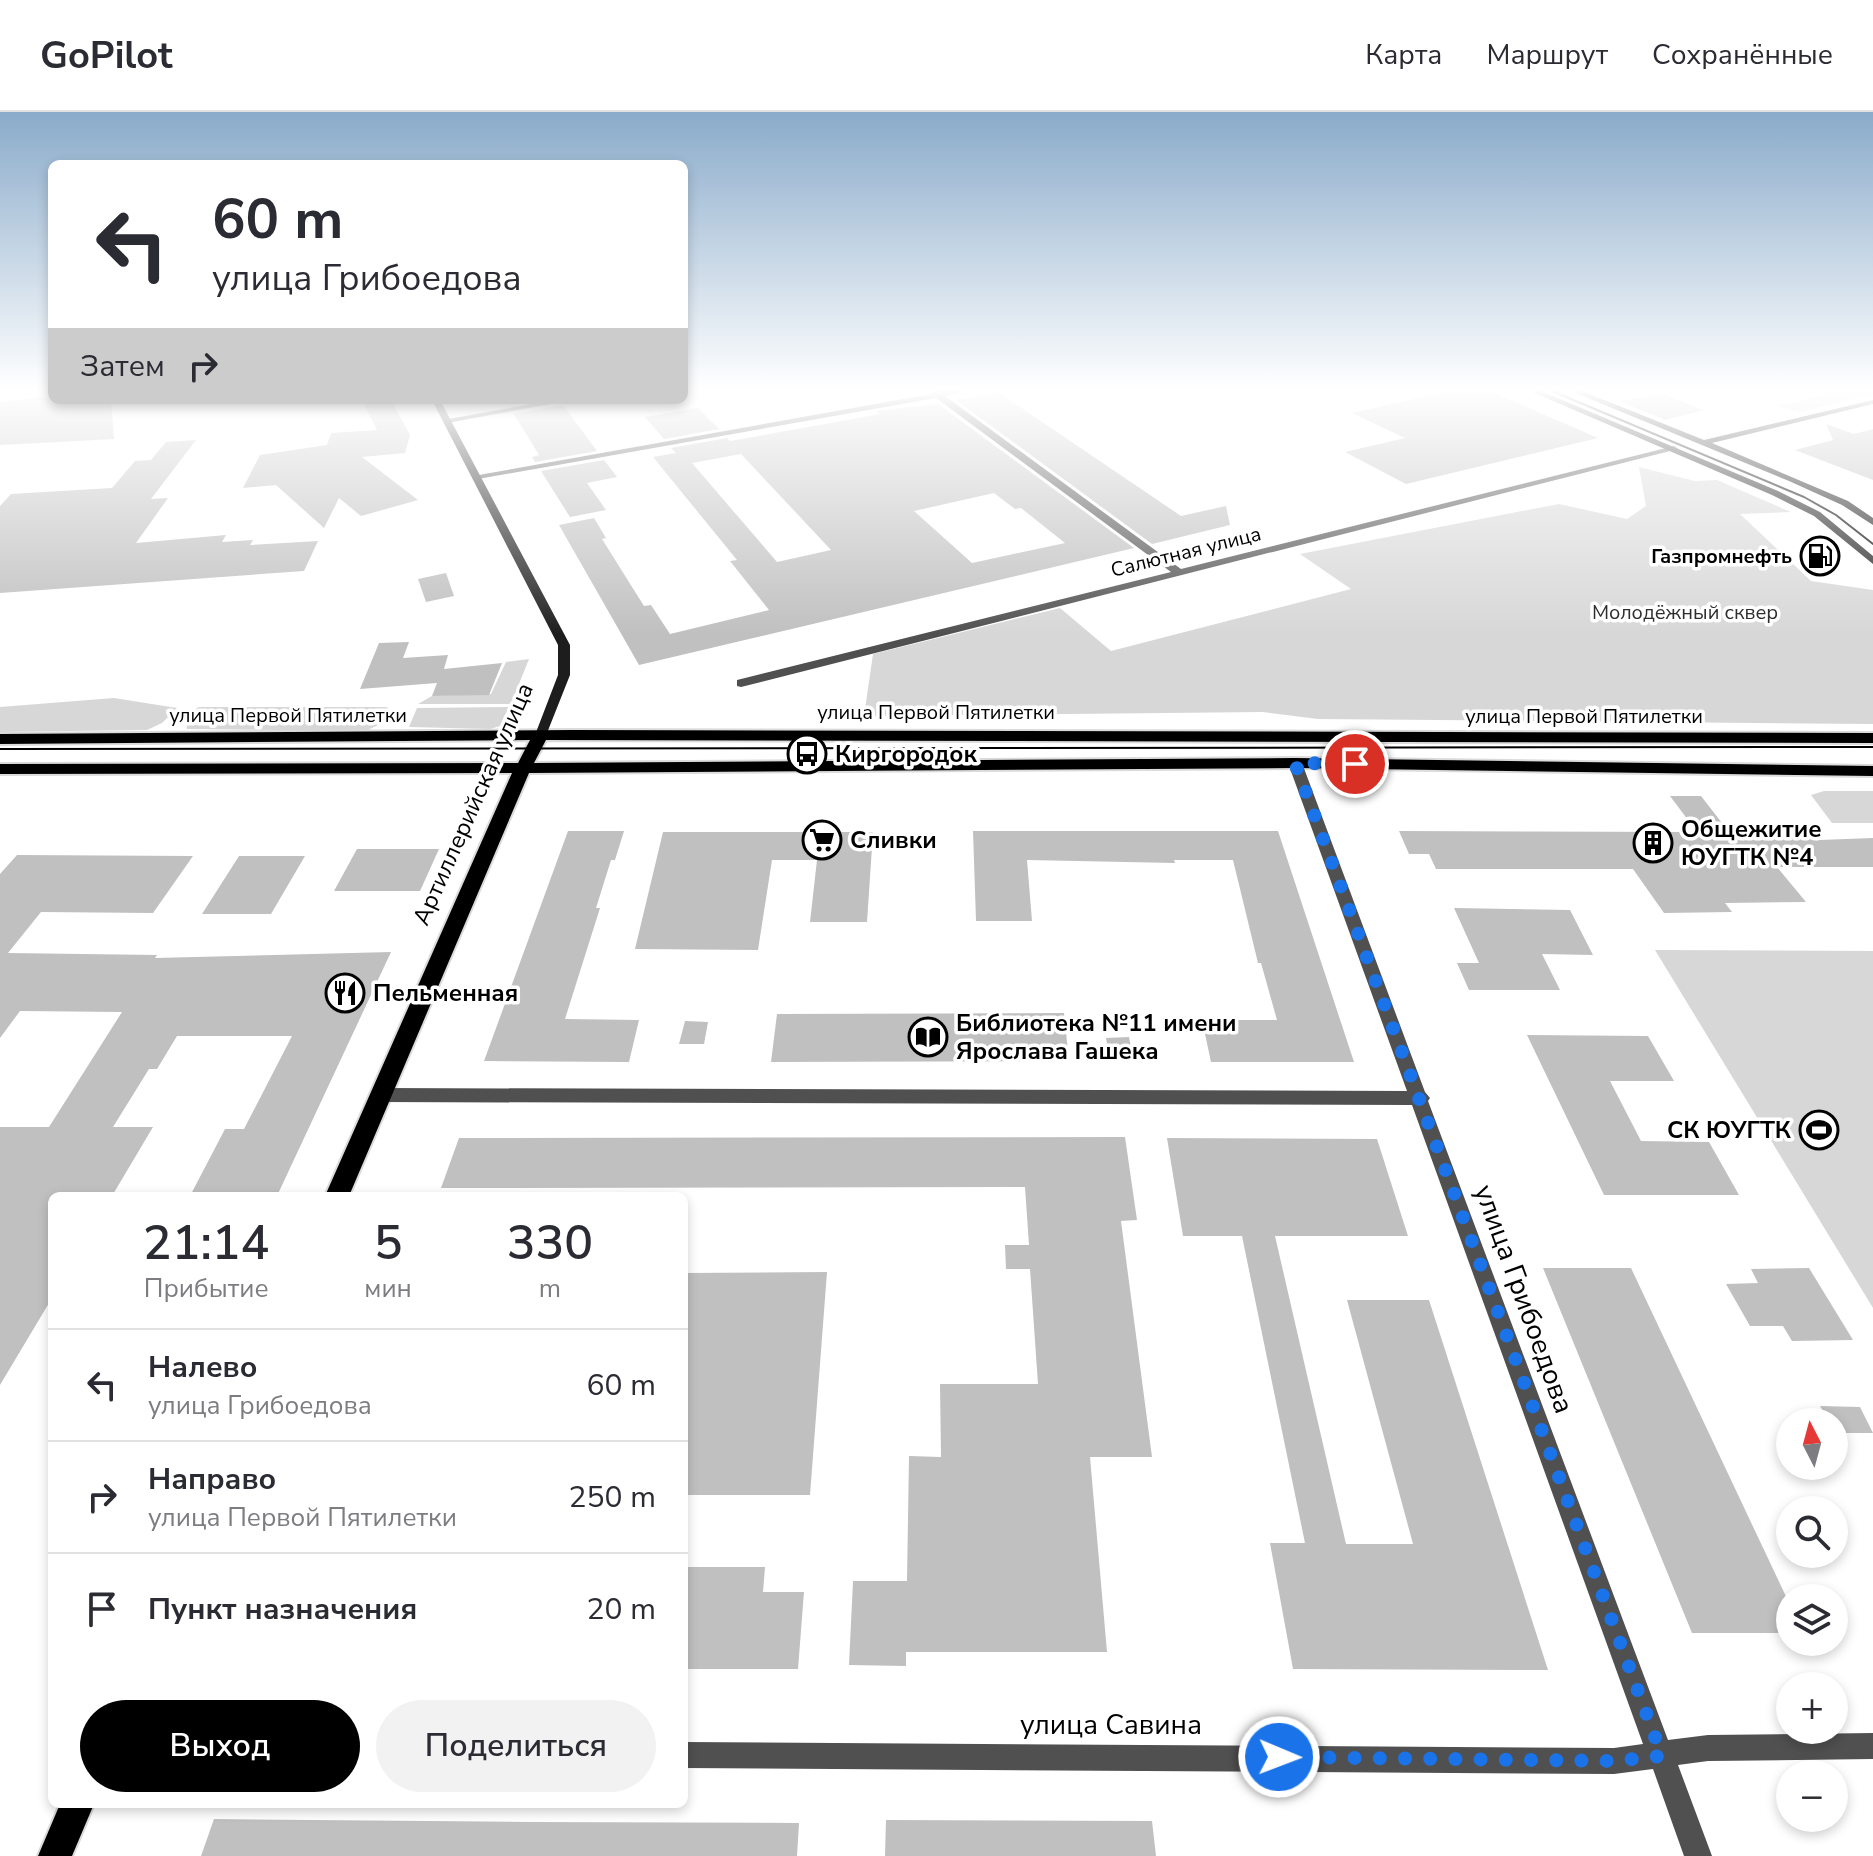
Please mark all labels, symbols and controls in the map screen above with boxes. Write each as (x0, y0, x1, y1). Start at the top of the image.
text: GoPilot (40, 30, 173, 81)
text: Карта (1365, 36, 1442, 74)
text: Маршрут (1486, 36, 1608, 74)
text: Сохранённые (1652, 36, 1833, 74)
text: 60 m (212, 181, 343, 258)
icon: left (80, 192, 184, 296)
text: улица Грибоедова (212, 254, 522, 303)
icon: right (181, 344, 225, 388)
text: Затем (80, 346, 165, 387)
street label: Салютная улица (1108, 520, 1264, 584)
fuel station icon: Газпромнефть (1799, 535, 1841, 577)
place label: Газпромнефть (1651, 543, 1792, 570)
park label: Молодёжный сквер (1592, 599, 1778, 626)
street label: Артиллерийская улица (405, 678, 541, 930)
street label: улица Первой Пятилетки (817, 699, 1055, 726)
street label: улица Первой Пятилетки (169, 702, 407, 729)
street label: улица Первой Пятилетки (1465, 703, 1703, 730)
pin (1321, 730, 1389, 798)
bus stop icon: Киргородок (786, 733, 828, 775)
place label: Киргородок (835, 738, 977, 770)
icon: arrive (1333, 742, 1377, 786)
place label: Общежитие ЮУГТК №4 (1681, 813, 1822, 873)
supermarket icon: Сливки (801, 819, 843, 861)
building icon: Общежитие ЮУГТК №4 (1632, 822, 1674, 864)
place label: Сливки (850, 824, 937, 856)
restaurant icon: Пельменная (324, 972, 366, 1014)
place label: Пельменная (373, 977, 518, 1009)
place label: Библиотека №11 имени Ярослава Гашека (956, 1007, 1237, 1067)
library icon: Библиотека №11 имени Ярослава Гашека (907, 1016, 949, 1058)
sports icon: СК ЮУГТК (1798, 1109, 1840, 1151)
place label: СК ЮУГТК (1667, 1114, 1792, 1146)
street label: улица Грибоедова (1465, 1179, 1583, 1419)
text: 21:14 (143, 1210, 269, 1276)
text: 5 (374, 1210, 402, 1276)
text: 330 (507, 1210, 593, 1276)
text: Прибытие (144, 1271, 269, 1306)
text: мин (364, 1271, 412, 1306)
text: m (539, 1271, 561, 1306)
text: Налево (148, 1347, 257, 1388)
icon: left (80, 1363, 124, 1407)
text: 60 m (587, 1365, 656, 1406)
text: улица Грибоедова (148, 1388, 372, 1423)
north arrow (1776, 1408, 1848, 1480)
map controls (1776, 1408, 1848, 1832)
text: Направо (148, 1459, 276, 1500)
icon: right (80, 1475, 124, 1519)
text: 250 m (569, 1477, 656, 1518)
button: search (1776, 1496, 1848, 1568)
text: улица Первой Пятилетки (148, 1500, 457, 1535)
button: layers (1776, 1584, 1848, 1656)
icon: arrive (80, 1587, 124, 1631)
text: Пункт назначения (148, 1589, 417, 1630)
text: 20 m (587, 1589, 656, 1630)
button: + (1776, 1672, 1848, 1744)
button: Выход (80, 1700, 360, 1792)
button: Поделиться (376, 1700, 656, 1792)
street label: улица Савина (1020, 1706, 1202, 1744)
position arrow (1237, 1715, 1321, 1799)
button: − (1776, 1760, 1848, 1832)

